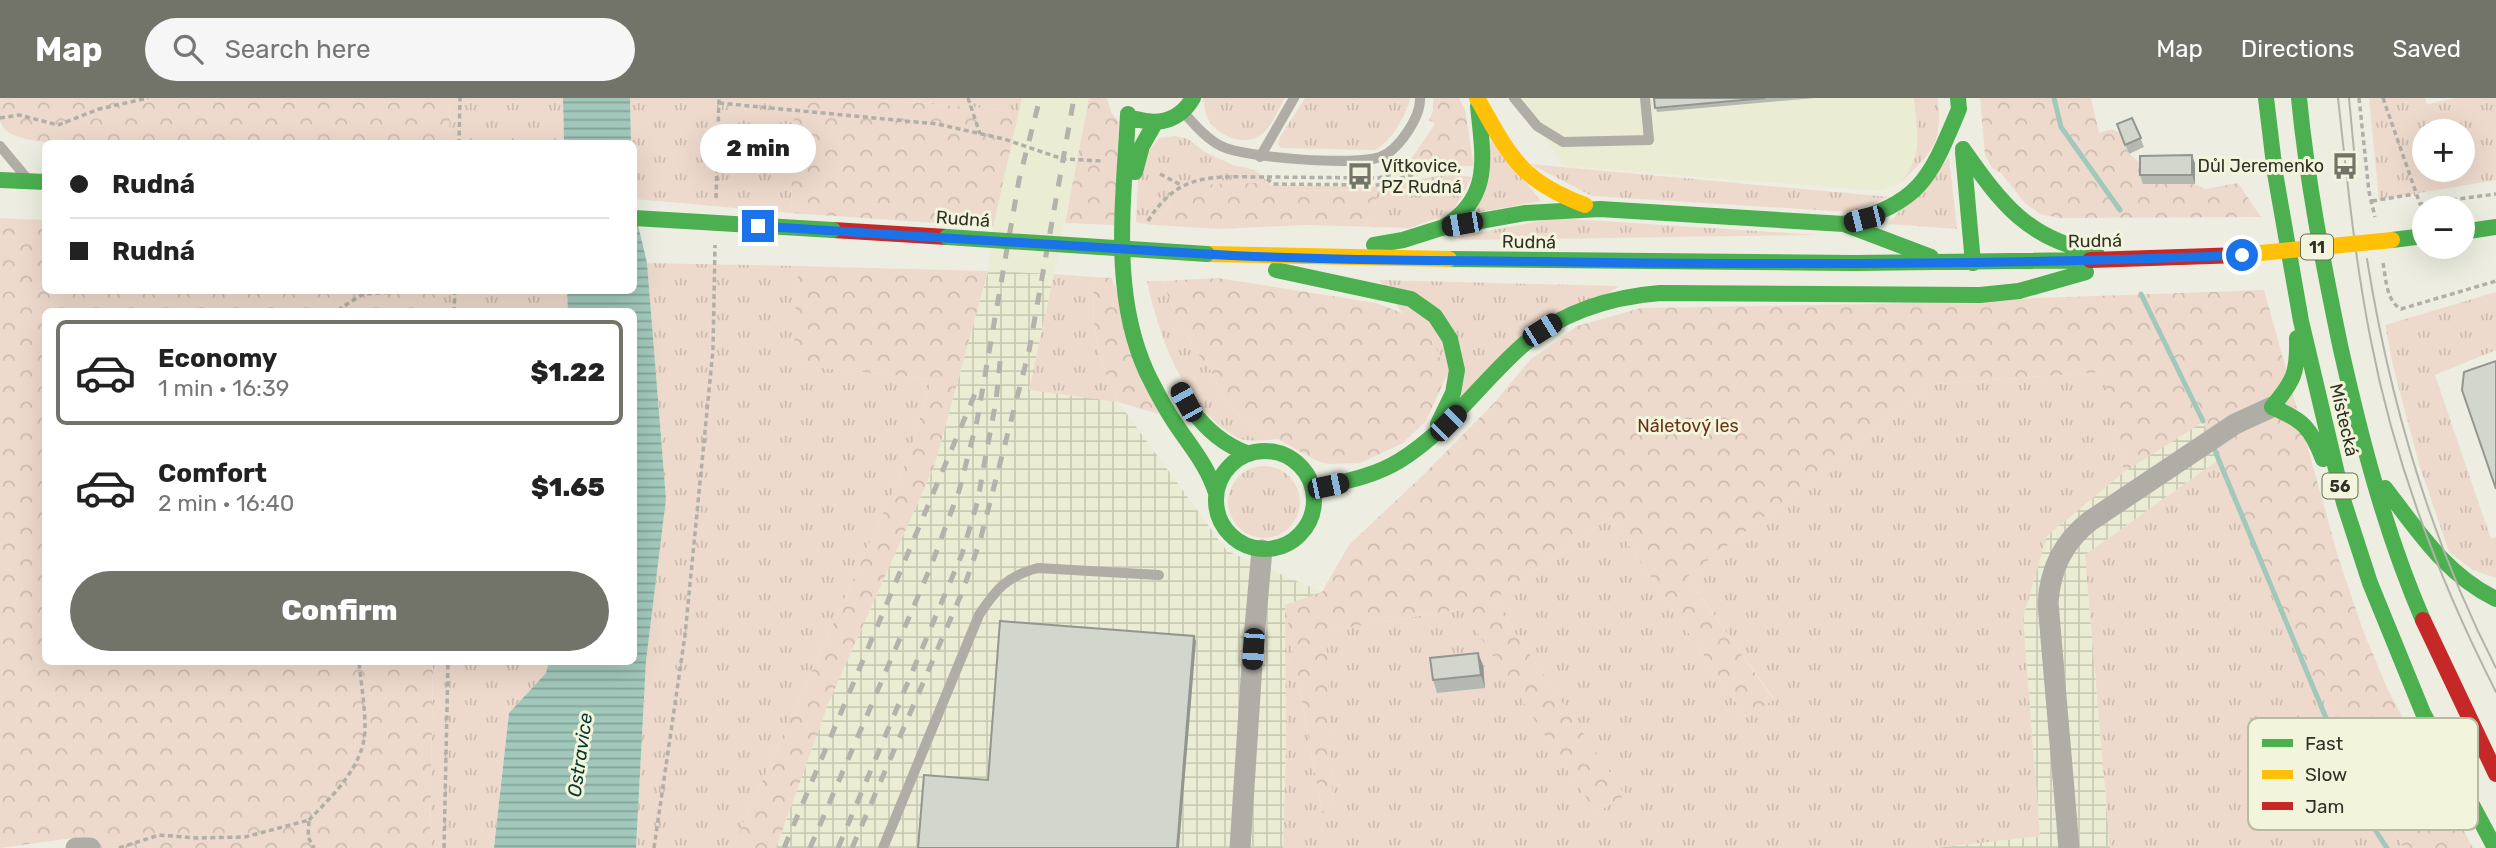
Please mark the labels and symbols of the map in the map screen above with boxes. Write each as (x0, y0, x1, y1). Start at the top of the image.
callout: 2 min (700, 124, 816, 174)
bus stop icon: Důl Jeremenko (2330, 151, 2360, 181)
place label: Vítkovice, PZ Rudná (1381, 155, 1462, 198)
place label: Důl Jeremenko (2198, 155, 2324, 177)
bus stop icon: Vítkovice, PZ Rudná (1345, 161, 1375, 191)
car (1842, 204, 1887, 234)
street label: Rudná (935, 206, 991, 232)
route end (742, 210, 774, 242)
car (1440, 210, 1485, 238)
street label: Rudná (2068, 230, 2122, 252)
street label: Rudná (1502, 231, 1556, 253)
road number: 11 (2301, 234, 2333, 260)
route start (2226, 239, 2258, 271)
car (1519, 310, 1566, 350)
car (1167, 379, 1206, 425)
street label: Místecká (2325, 382, 2363, 458)
car (1426, 401, 1471, 445)
park label: Náletový les (1637, 415, 1739, 437)
car (1306, 471, 1351, 501)
road number: 56 (2322, 474, 2358, 498)
car (1242, 627, 1265, 671)
water label: Ostravice (563, 711, 597, 798)
legend (2248, 718, 2478, 830)
text: Fast (2305, 732, 2344, 755)
text: Slow (2305, 763, 2347, 786)
text: Jam (2305, 795, 2344, 818)

